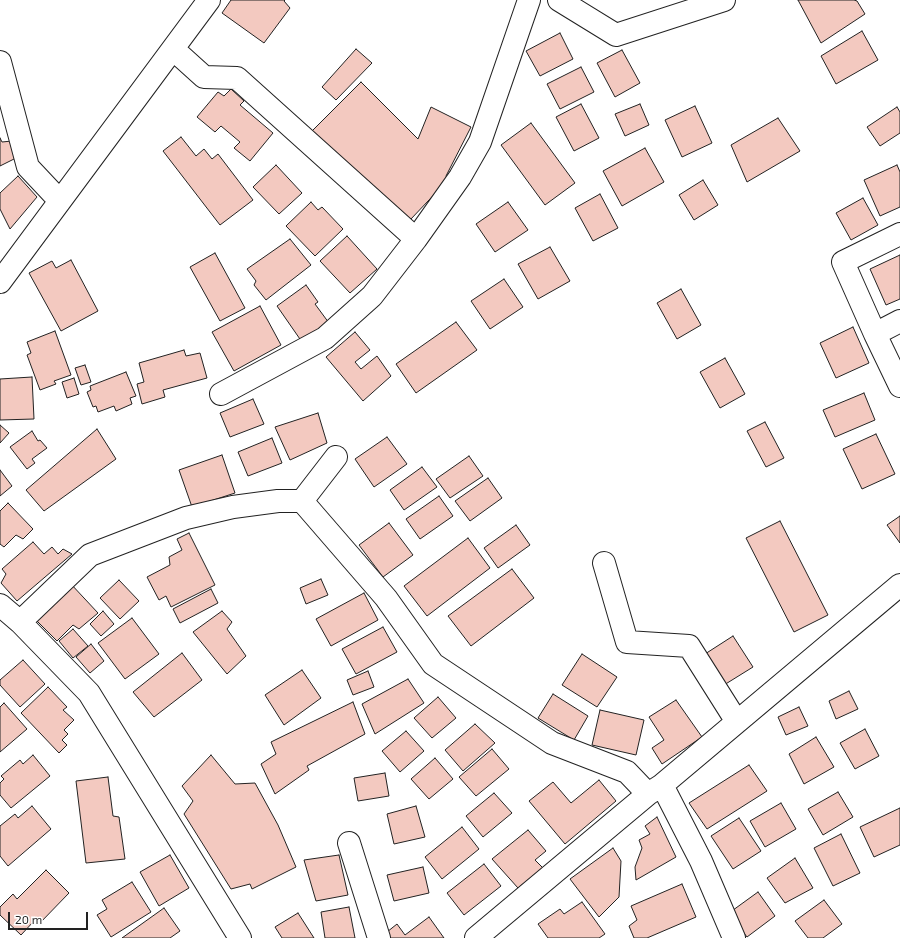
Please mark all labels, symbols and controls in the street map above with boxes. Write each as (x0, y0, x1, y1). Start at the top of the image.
scale bar (10, 904, 90, 930)
text: 20 m (15, 912, 42, 926)

